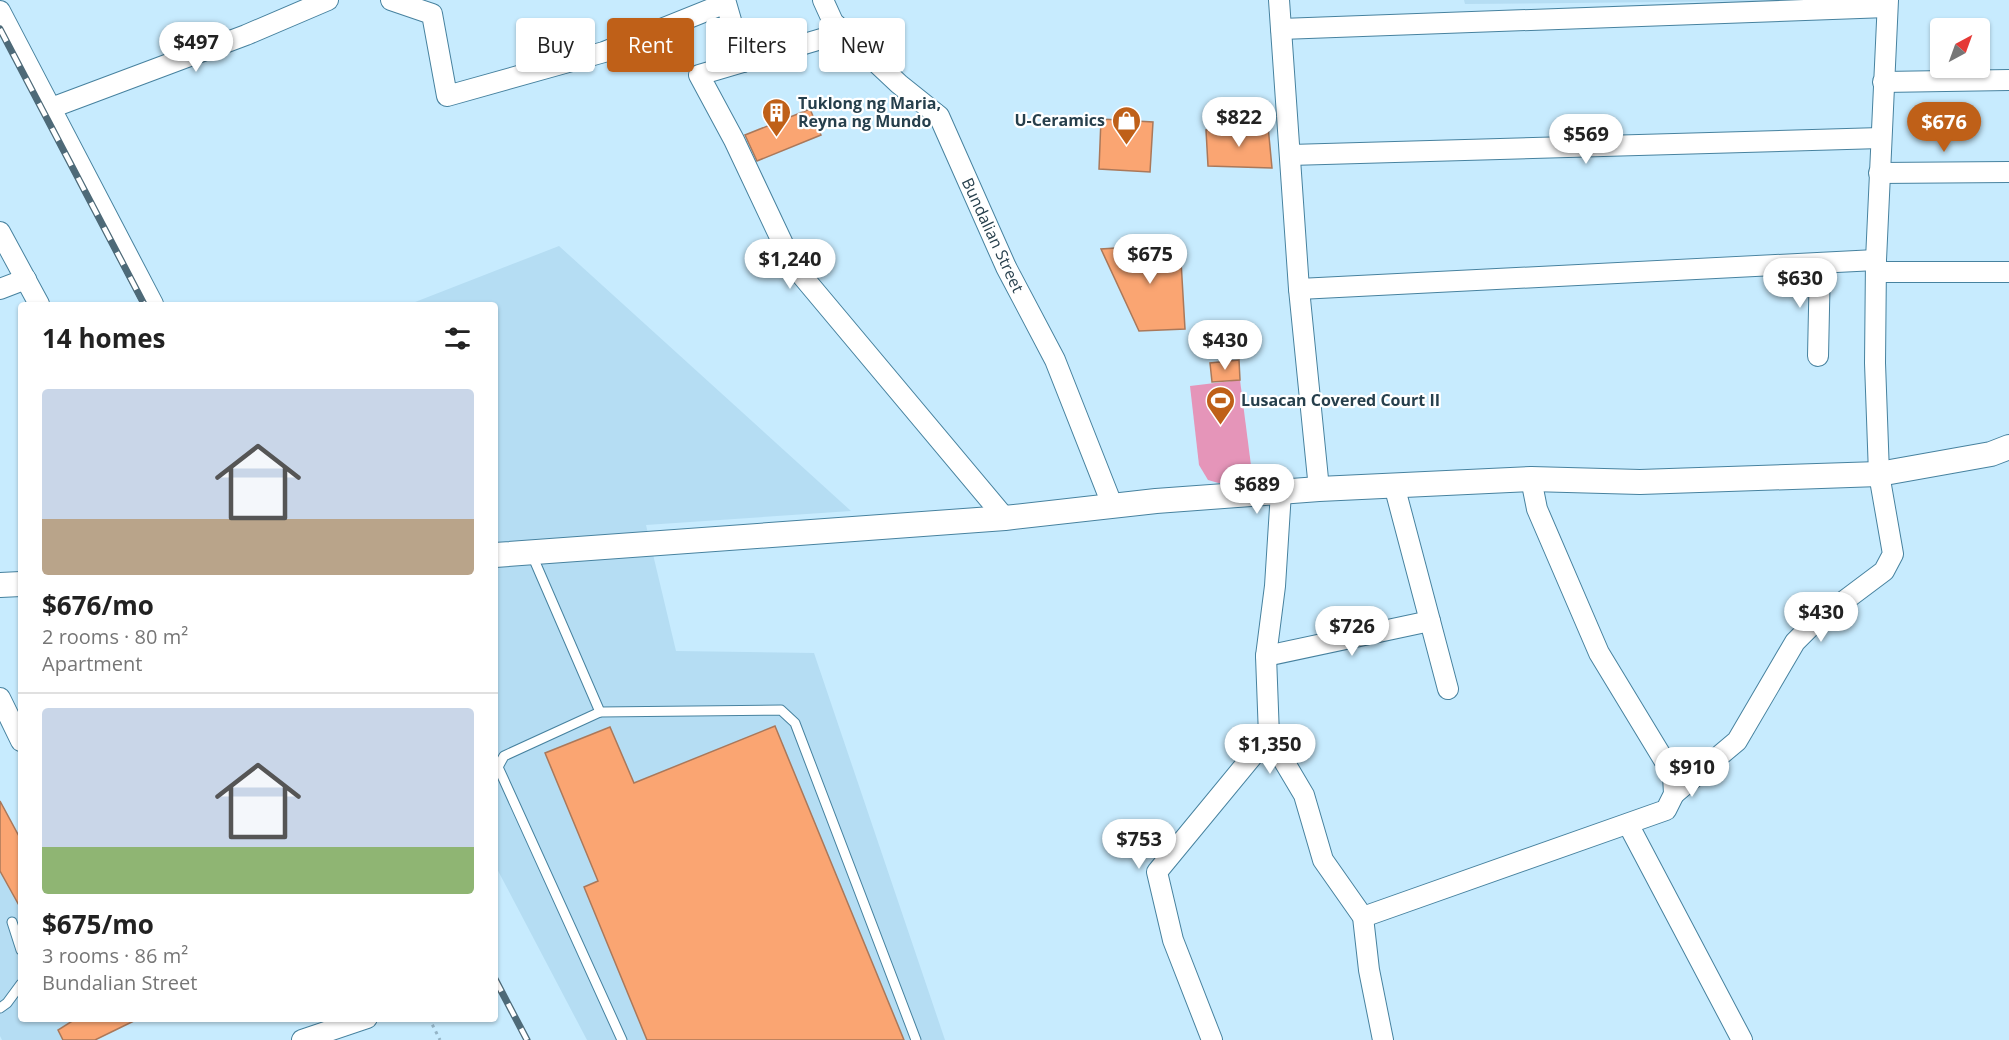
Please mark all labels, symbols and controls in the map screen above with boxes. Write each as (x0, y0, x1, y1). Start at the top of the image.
chip: Buy (516, 18, 595, 72)
chip: Rent (607, 18, 694, 72)
chip: Filters (706, 18, 807, 72)
chip: New (819, 18, 905, 72)
north arrow (1930, 18, 1990, 78)
map controls (1930, 18, 1990, 78)
pin: $497 (160, 22, 232, 73)
text: $497 (173, 28, 219, 55)
place label: Tuklong ng Maria, Reyna ng Mundo (798, 92, 941, 132)
building icon: Tuklong ng Maria, Reyna ng Mundo (761, 96, 793, 138)
pin: $822 (1203, 97, 1275, 148)
pin: $676 (1908, 102, 1980, 153)
text: $822 (1216, 103, 1262, 130)
shop icon: U-Ceramics (1110, 104, 1142, 146)
text: $676 (1921, 108, 1967, 135)
place label: U-Ceramics (1014, 109, 1105, 131)
pin: $569 (1550, 114, 1622, 165)
text: $569 (1563, 120, 1609, 147)
street label: Bundalian Street (957, 174, 1029, 296)
pin: $675 (1114, 234, 1186, 285)
pin: $1,240 (741, 239, 839, 290)
text: $675 (1127, 240, 1173, 267)
text: $1,240 (759, 245, 821, 272)
pin: $630 (1764, 258, 1836, 309)
text: $630 (1777, 264, 1823, 291)
text: 14 homes (42, 320, 166, 356)
pin: $430 (1189, 320, 1261, 371)
icon: filters (441, 322, 474, 355)
text: $430 (1202, 326, 1248, 353)
sports icon: Lusacan Covered Court II (1204, 384, 1236, 426)
place label: Lusacan Covered Court II (1241, 389, 1440, 411)
icon: home (204, 428, 312, 536)
pin: $689 (1221, 464, 1293, 515)
text: $689 (1234, 470, 1280, 497)
text: $676/mo (42, 587, 154, 623)
pin: $430 (1785, 592, 1857, 643)
text: $430 (1798, 598, 1844, 625)
pin: $726 (1316, 606, 1388, 657)
text: $726 (1329, 612, 1375, 639)
text: 2 rooms · 80 m² (42, 623, 188, 650)
text: Apartment (42, 650, 142, 677)
pin: $1,350 (1221, 724, 1319, 775)
text: $1,350 (1239, 730, 1301, 757)
icon: home (204, 747, 312, 855)
pin: $910 (1656, 747, 1728, 798)
text: $910 (1669, 753, 1715, 780)
pin: $753 (1103, 819, 1175, 870)
text: $753 (1116, 825, 1162, 852)
text: $675/mo (42, 906, 154, 942)
text: 3 rooms · 86 m² (42, 942, 188, 969)
text: Bundalian Street (42, 969, 197, 996)

